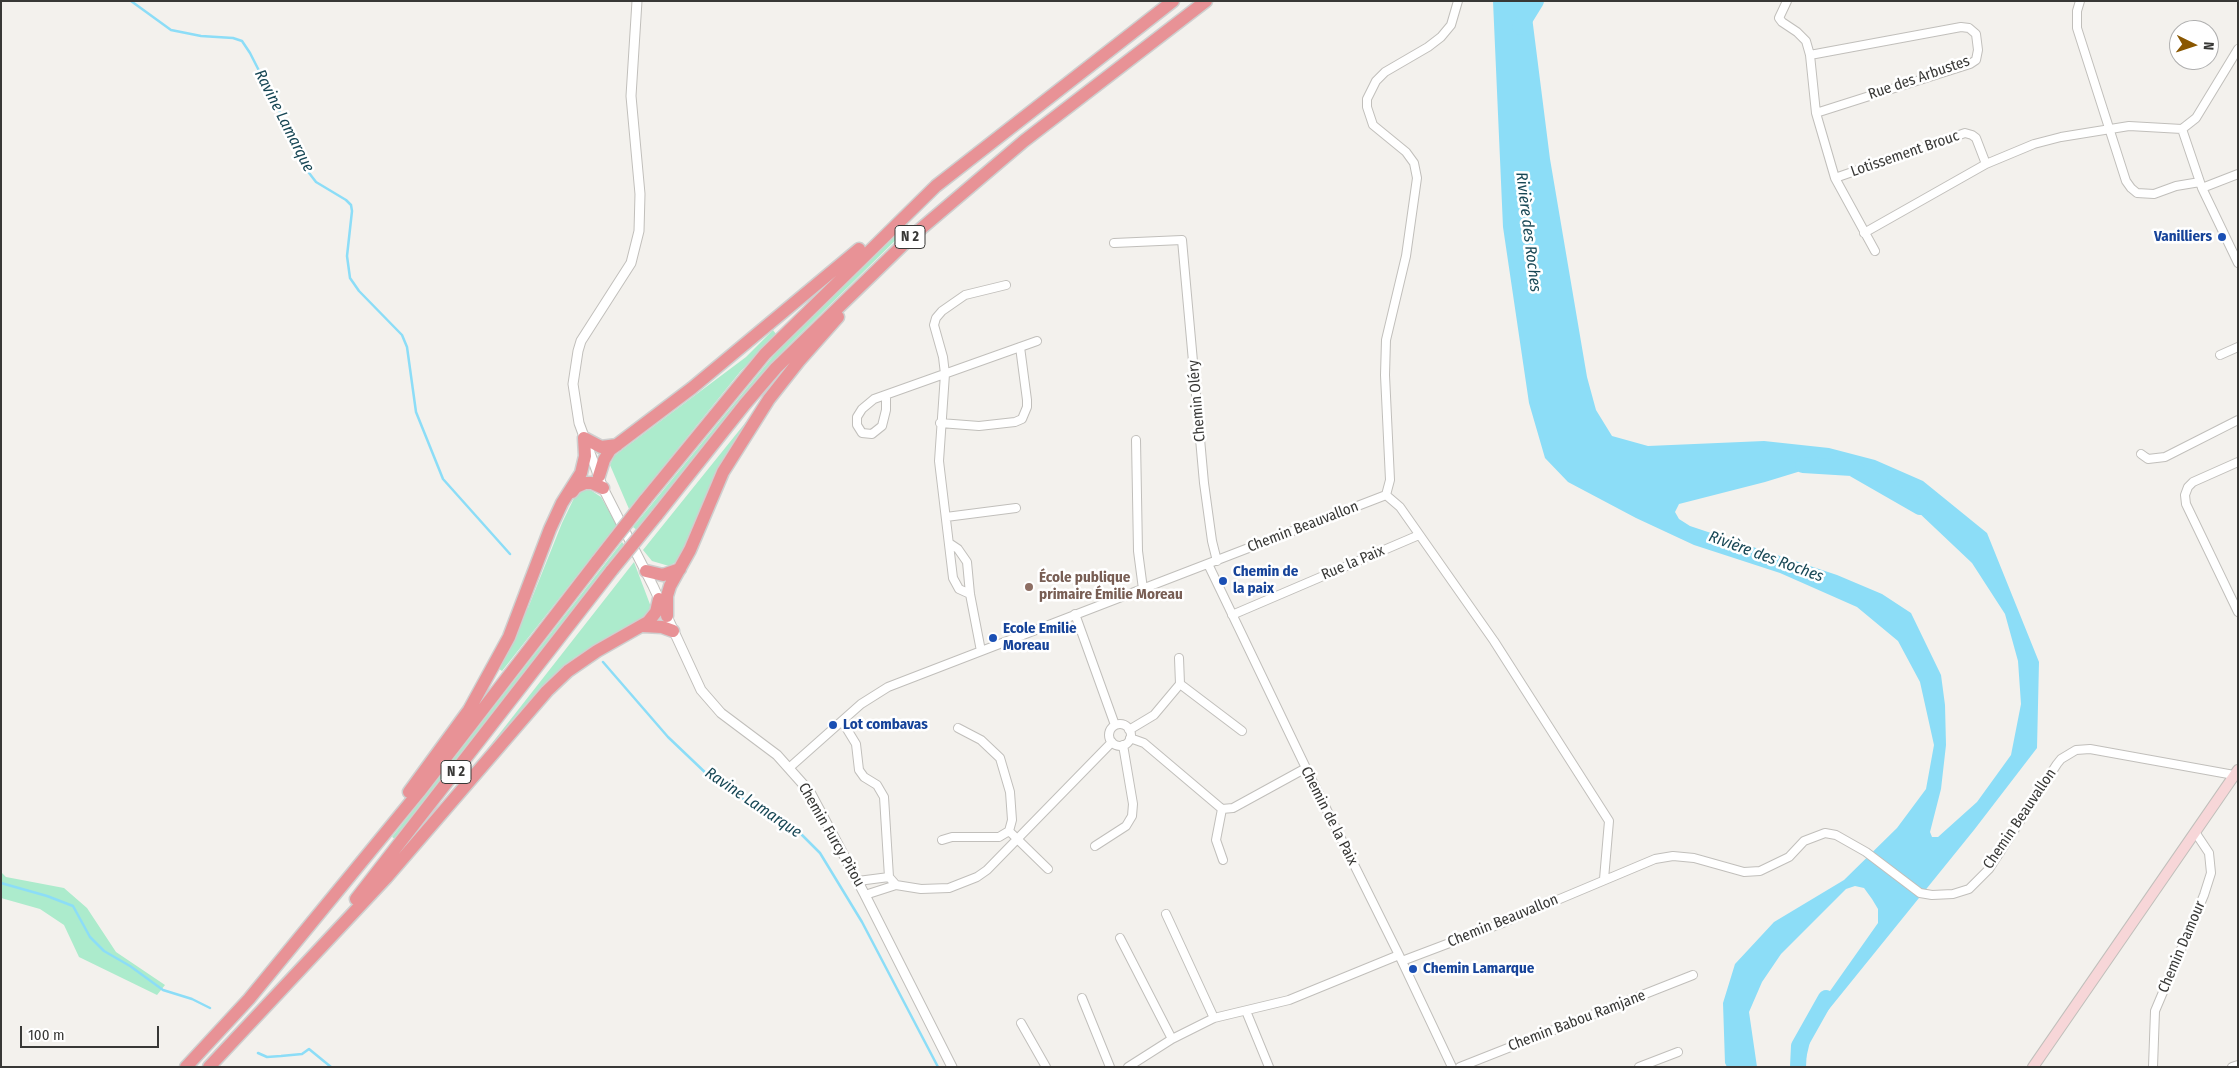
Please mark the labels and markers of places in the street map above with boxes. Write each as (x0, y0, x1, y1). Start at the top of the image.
place label: Vanilliers (2154, 228, 2212, 246)
marker: Vanilliers (2216, 231, 2228, 243)
place label: Chemin de la paix (1233, 563, 1298, 598)
place label: École publique primaire Émilie Moreau (1039, 569, 1183, 604)
marker: Chemin de la paix (1217, 575, 1229, 587)
marker: École publique primaire Émilie Moreau (1023, 581, 1035, 593)
place label: Ecole Emilie Moreau (1003, 620, 1077, 655)
marker: Ecole Emilie Moreau (987, 632, 999, 644)
place label: Lot combavas (843, 716, 928, 734)
marker: Lot combavas (827, 719, 839, 731)
place label: Chemin Lamarque (1423, 960, 1534, 978)
marker: Chemin Lamarque (1407, 963, 1419, 975)

